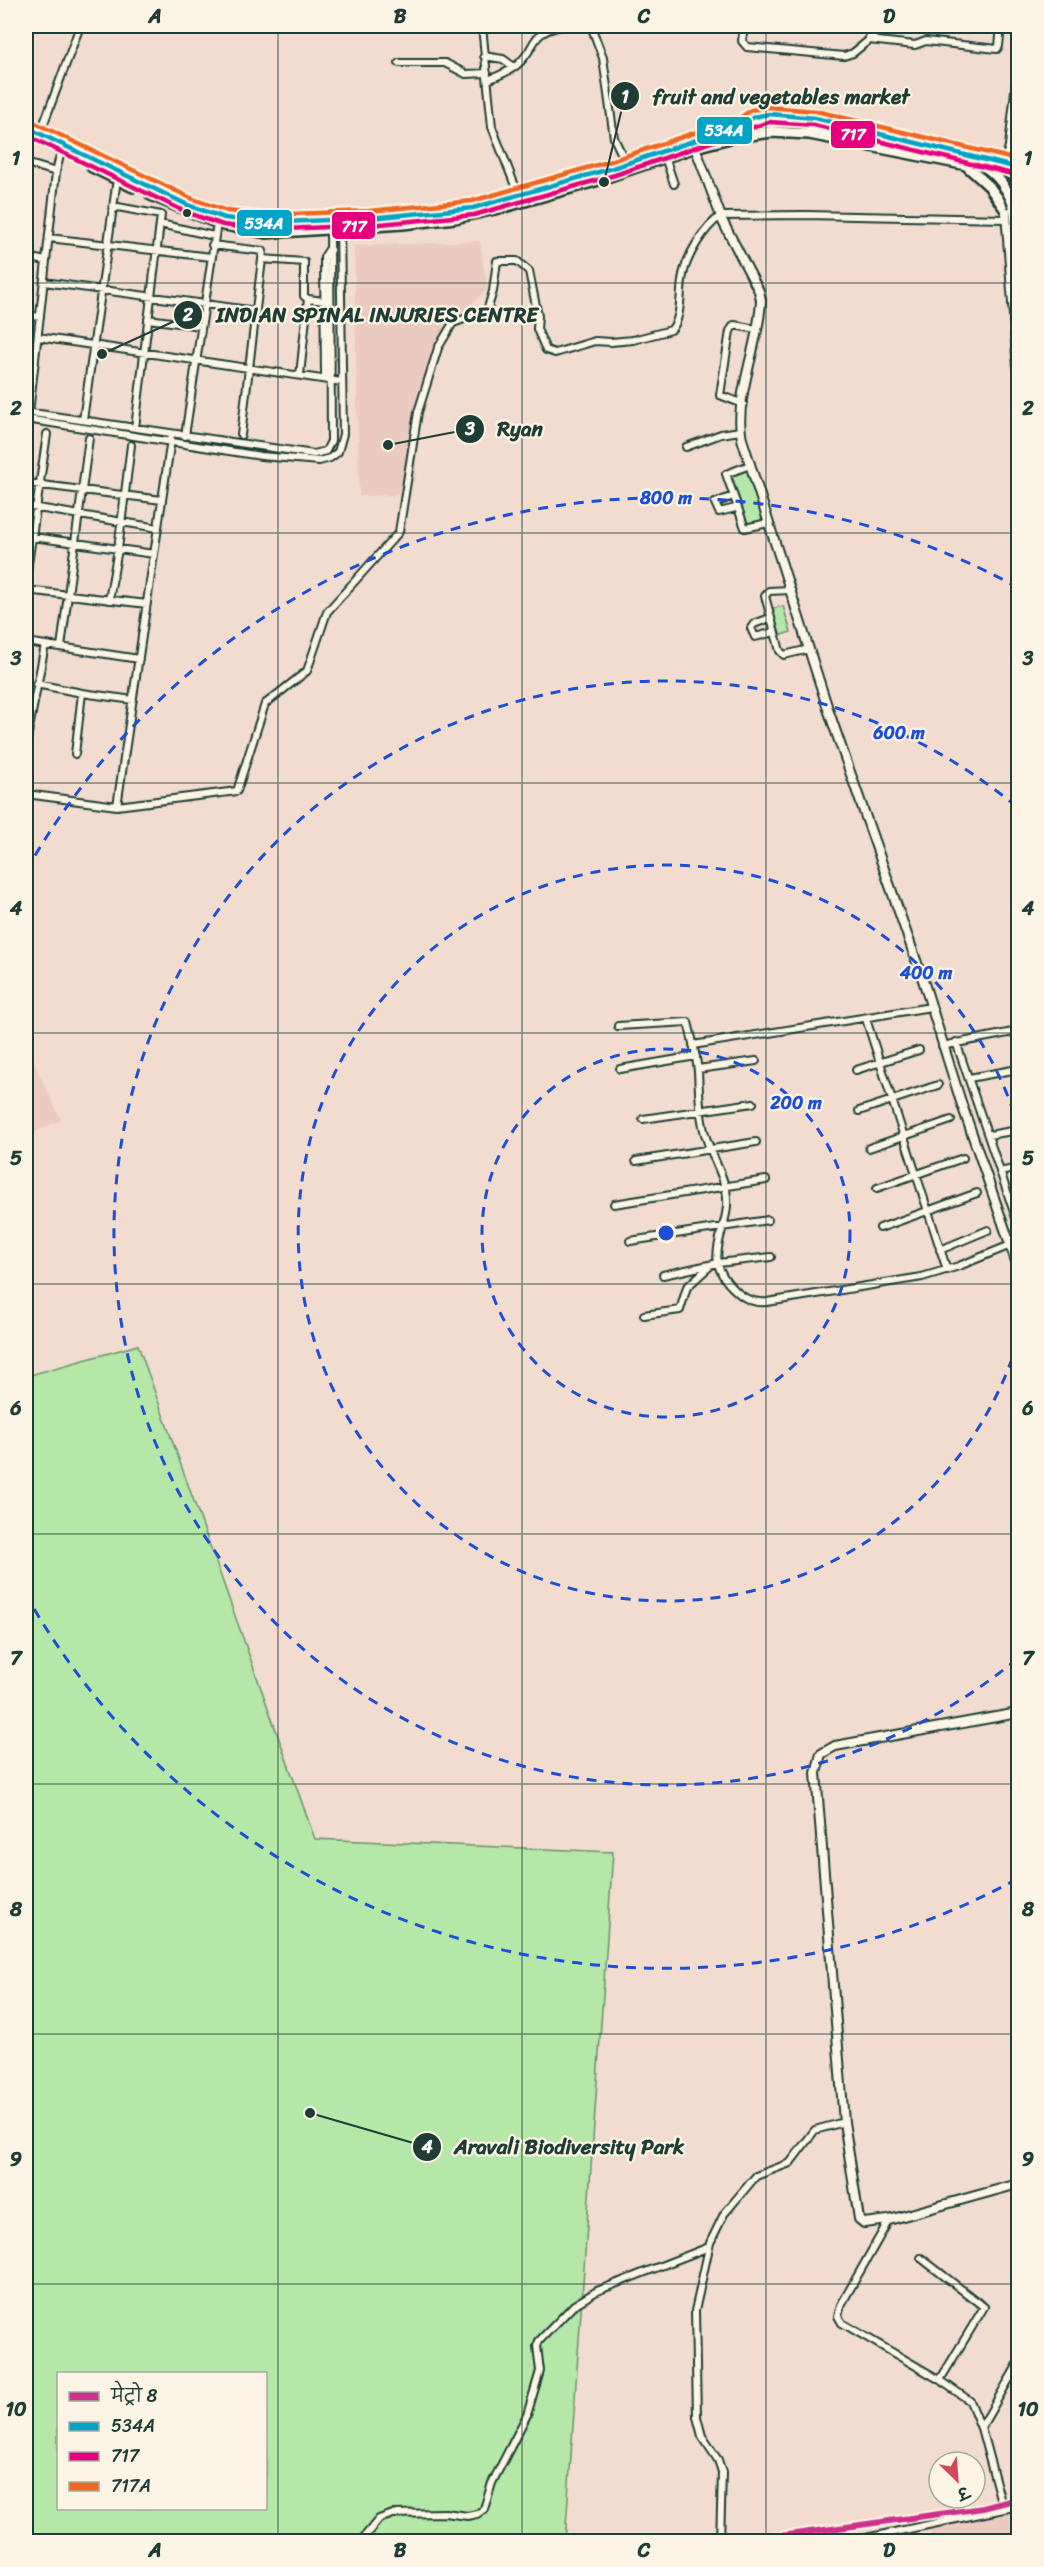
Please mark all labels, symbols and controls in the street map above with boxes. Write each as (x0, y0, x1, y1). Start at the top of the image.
text: A (147, 0, 162, 34)
text: B (394, 0, 407, 34)
text: C (637, 0, 651, 34)
text: D (883, 0, 896, 34)
callout: fruit and vegetables market (610, 77, 921, 116)
text: fruit and vegetables market (652, 78, 911, 116)
text: 1 (621, 81, 629, 113)
line badge: 534A (696, 116, 753, 145)
text: 534A (704, 116, 744, 145)
line badge: 717 (830, 120, 876, 149)
text: 717 (840, 120, 867, 149)
text: 1 (12, 141, 21, 176)
text: 1 (1024, 141, 1033, 176)
unlabelled marker (181, 207, 193, 219)
line badge: 534A (236, 209, 293, 237)
text: 534A (244, 209, 284, 238)
line badge: 717 (331, 211, 376, 240)
text: 717 (341, 212, 368, 241)
callout: INDIAN SPINAL INJURIES CENTRE (173, 295, 551, 334)
text: INDIAN SPINAL INJURIES CENTRE (215, 296, 540, 334)
text: 2 (182, 299, 194, 331)
text: 2 (9, 391, 22, 426)
text: 2 (1021, 391, 1034, 426)
callout: Ryan (455, 409, 555, 448)
text: Ryan (496, 410, 543, 448)
text: 3 (464, 413, 475, 445)
text: 800 m (639, 482, 692, 514)
text: 3 (10, 641, 22, 676)
text: 3 (1022, 641, 1034, 676)
text: 600 m (872, 717, 925, 749)
text: 4 (9, 891, 23, 926)
text: 4 (1021, 891, 1035, 926)
text: 400 m (899, 957, 952, 989)
text: 200 m (769, 1087, 822, 1119)
text: 5 (10, 1141, 22, 1176)
text: 5 (1022, 1141, 1034, 1176)
centre of rings (656, 1223, 676, 1243)
text: 6 (9, 1391, 22, 1426)
text: 6 (1021, 1391, 1034, 1426)
text: 7 (10, 1641, 23, 1676)
text: 7 (1022, 1641, 1035, 1676)
text: 8 (9, 1892, 23, 1927)
text: 8 (1021, 1892, 1035, 1927)
callout: Aravali Biodiversity Park (412, 2127, 696, 2166)
text: Aravali Biodiversity Park (453, 2128, 685, 2166)
text: 4 (420, 2131, 433, 2163)
text: 9 (10, 2142, 22, 2177)
text: 9 (1022, 2142, 1034, 2177)
legend (57, 2372, 267, 2510)
text: मेट्रो 8 (110, 2380, 158, 2412)
text: 10 (5, 2392, 27, 2427)
text: 10 (1017, 2392, 1039, 2427)
text: 534A (111, 2410, 155, 2442)
text: 717 (111, 2440, 141, 2472)
north arrow (927, 2450, 987, 2510)
text: 717A (111, 2470, 151, 2502)
text: उ (951, 2477, 976, 2509)
text: A (147, 2533, 162, 2567)
text: B (394, 2533, 407, 2567)
text: C (637, 2533, 651, 2567)
text: D (883, 2533, 896, 2567)

